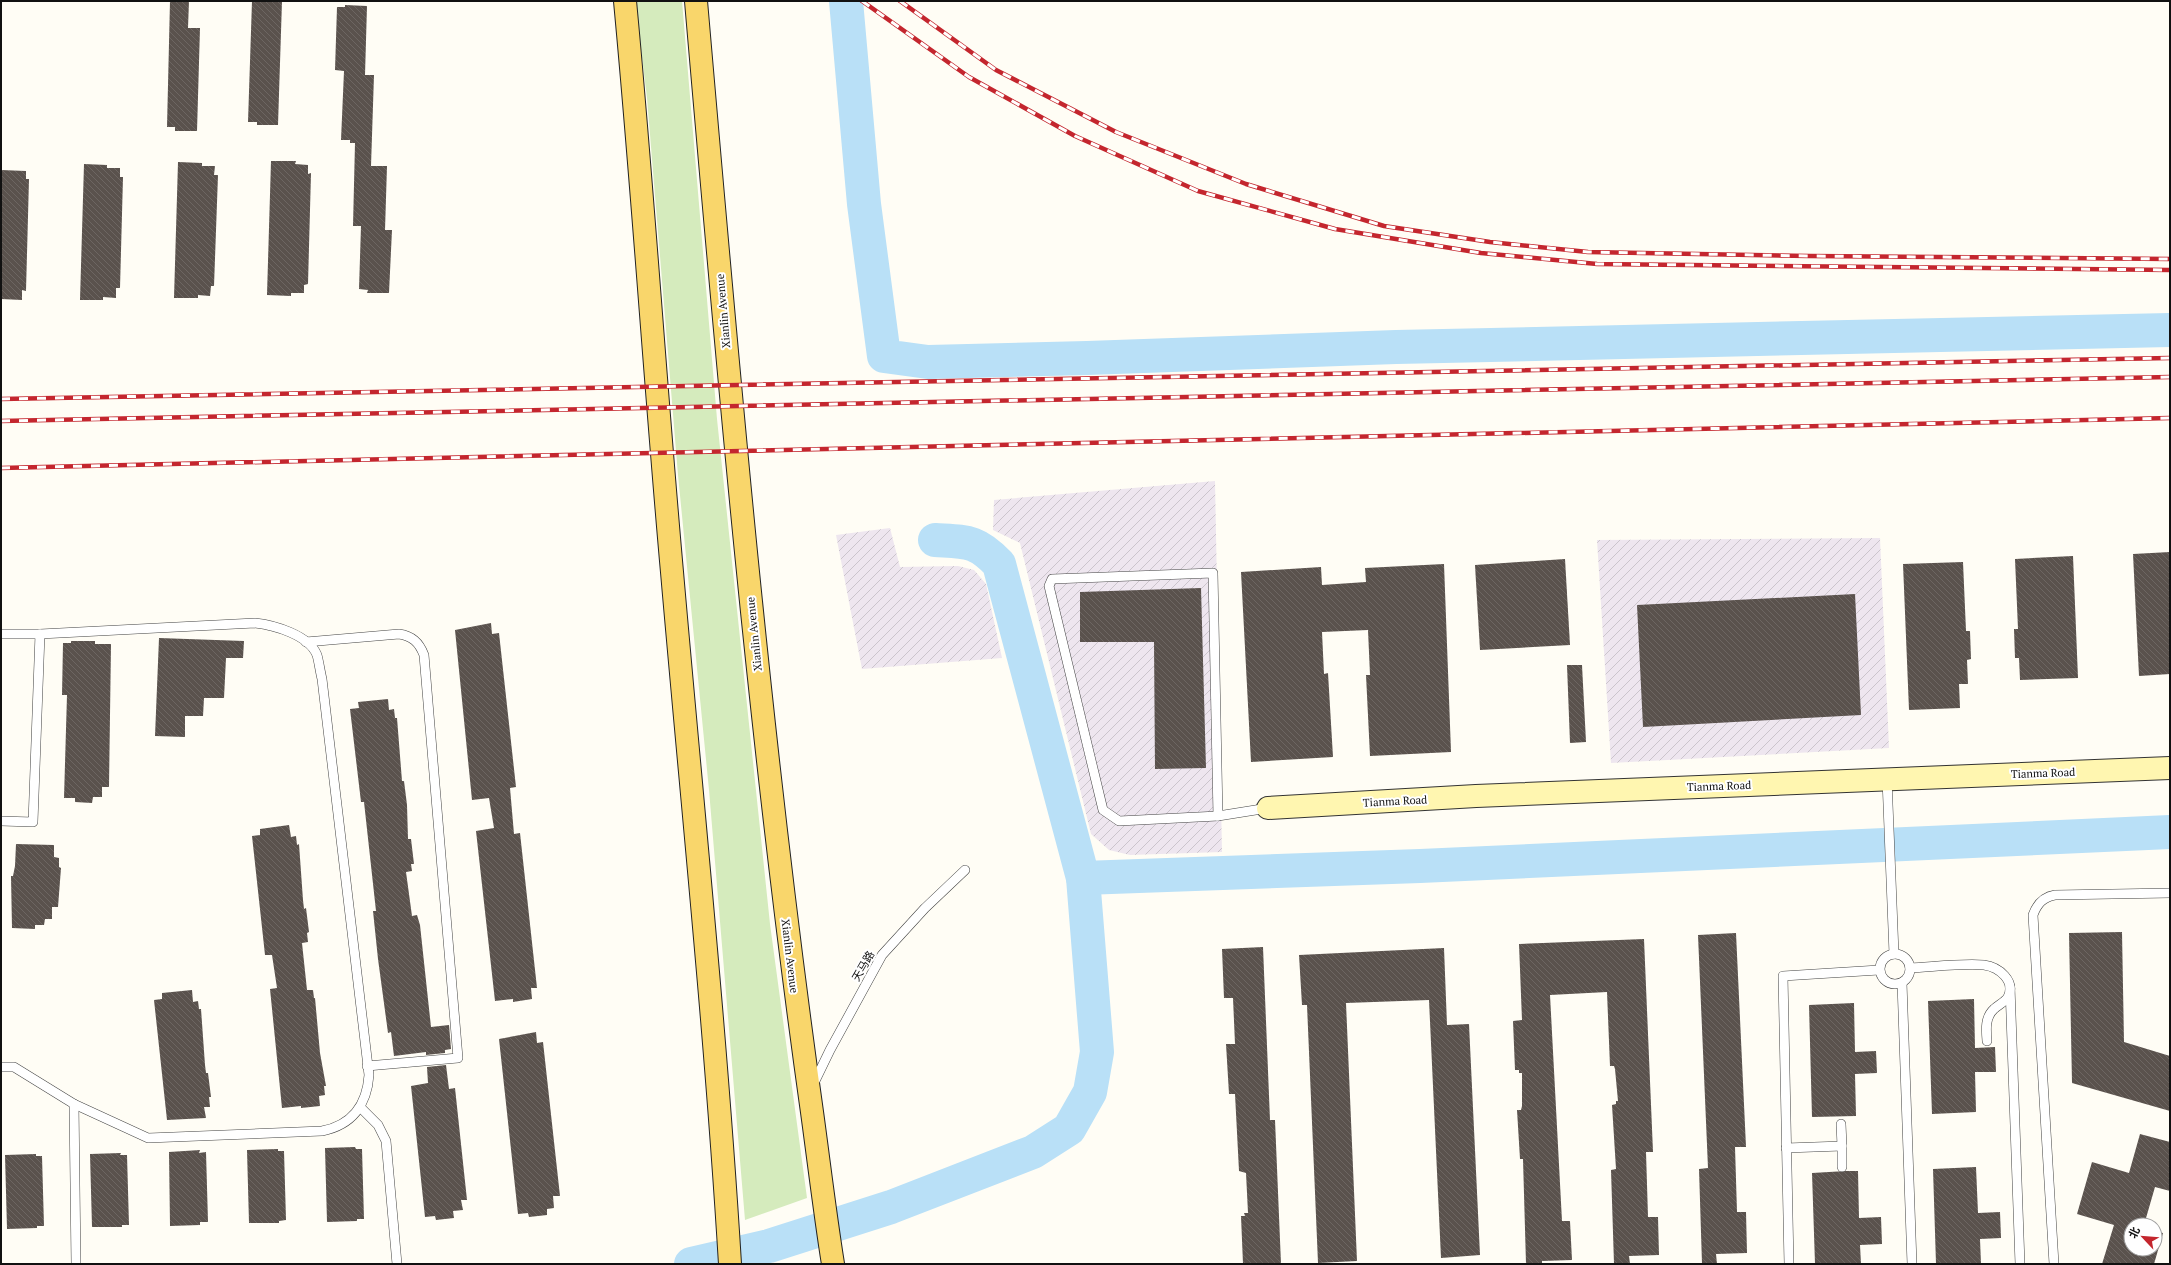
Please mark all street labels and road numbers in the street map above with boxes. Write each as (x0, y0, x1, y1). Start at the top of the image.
street label: Xianlin Avenue (713, 273, 733, 349)
street label: Xianlin Avenue (743, 596, 765, 672)
street label: Tianma Road (2011, 765, 2075, 781)
street label: Tianma Road (1687, 778, 1751, 794)
street label: Tianma Road (1362, 792, 1428, 810)
street label: Xianlin Avenue (779, 918, 802, 994)
street label: 天马路 (849, 948, 877, 984)

